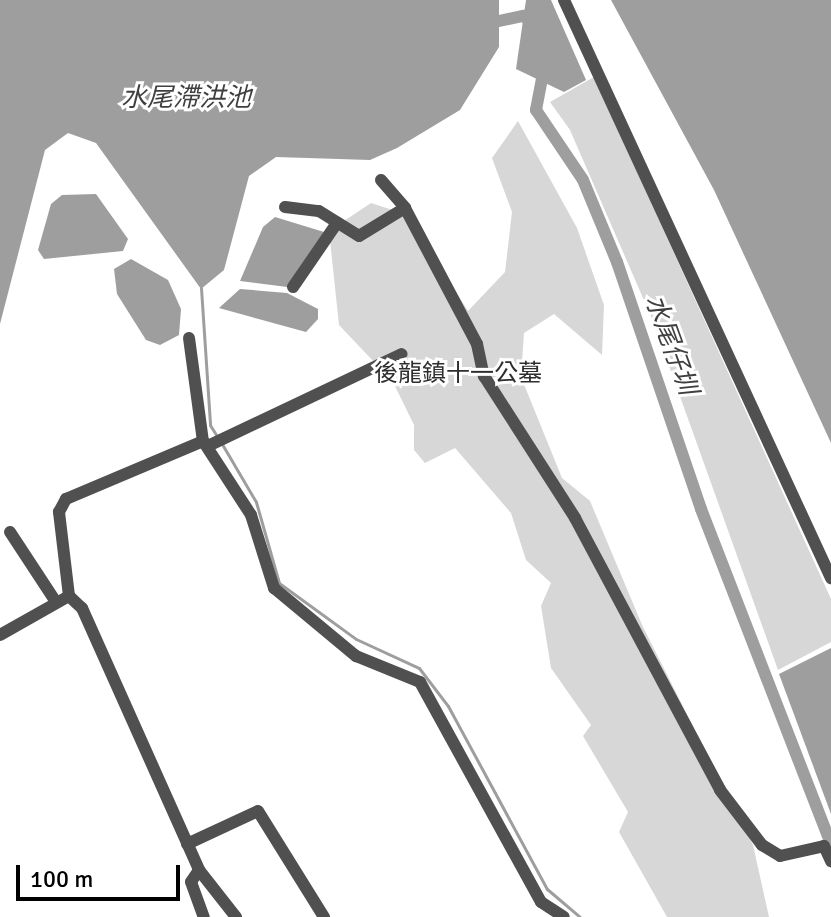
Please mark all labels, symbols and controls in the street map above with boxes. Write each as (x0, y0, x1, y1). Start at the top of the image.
water label: 水尾滯洪池 (121, 83, 251, 115)
water label: 水尾仔圳 (638, 291, 702, 399)
park label: 後龍鎮十一公墓 (374, 360, 542, 388)
scale bar (20, 849, 184, 899)
text: 100 m (30, 864, 93, 894)

